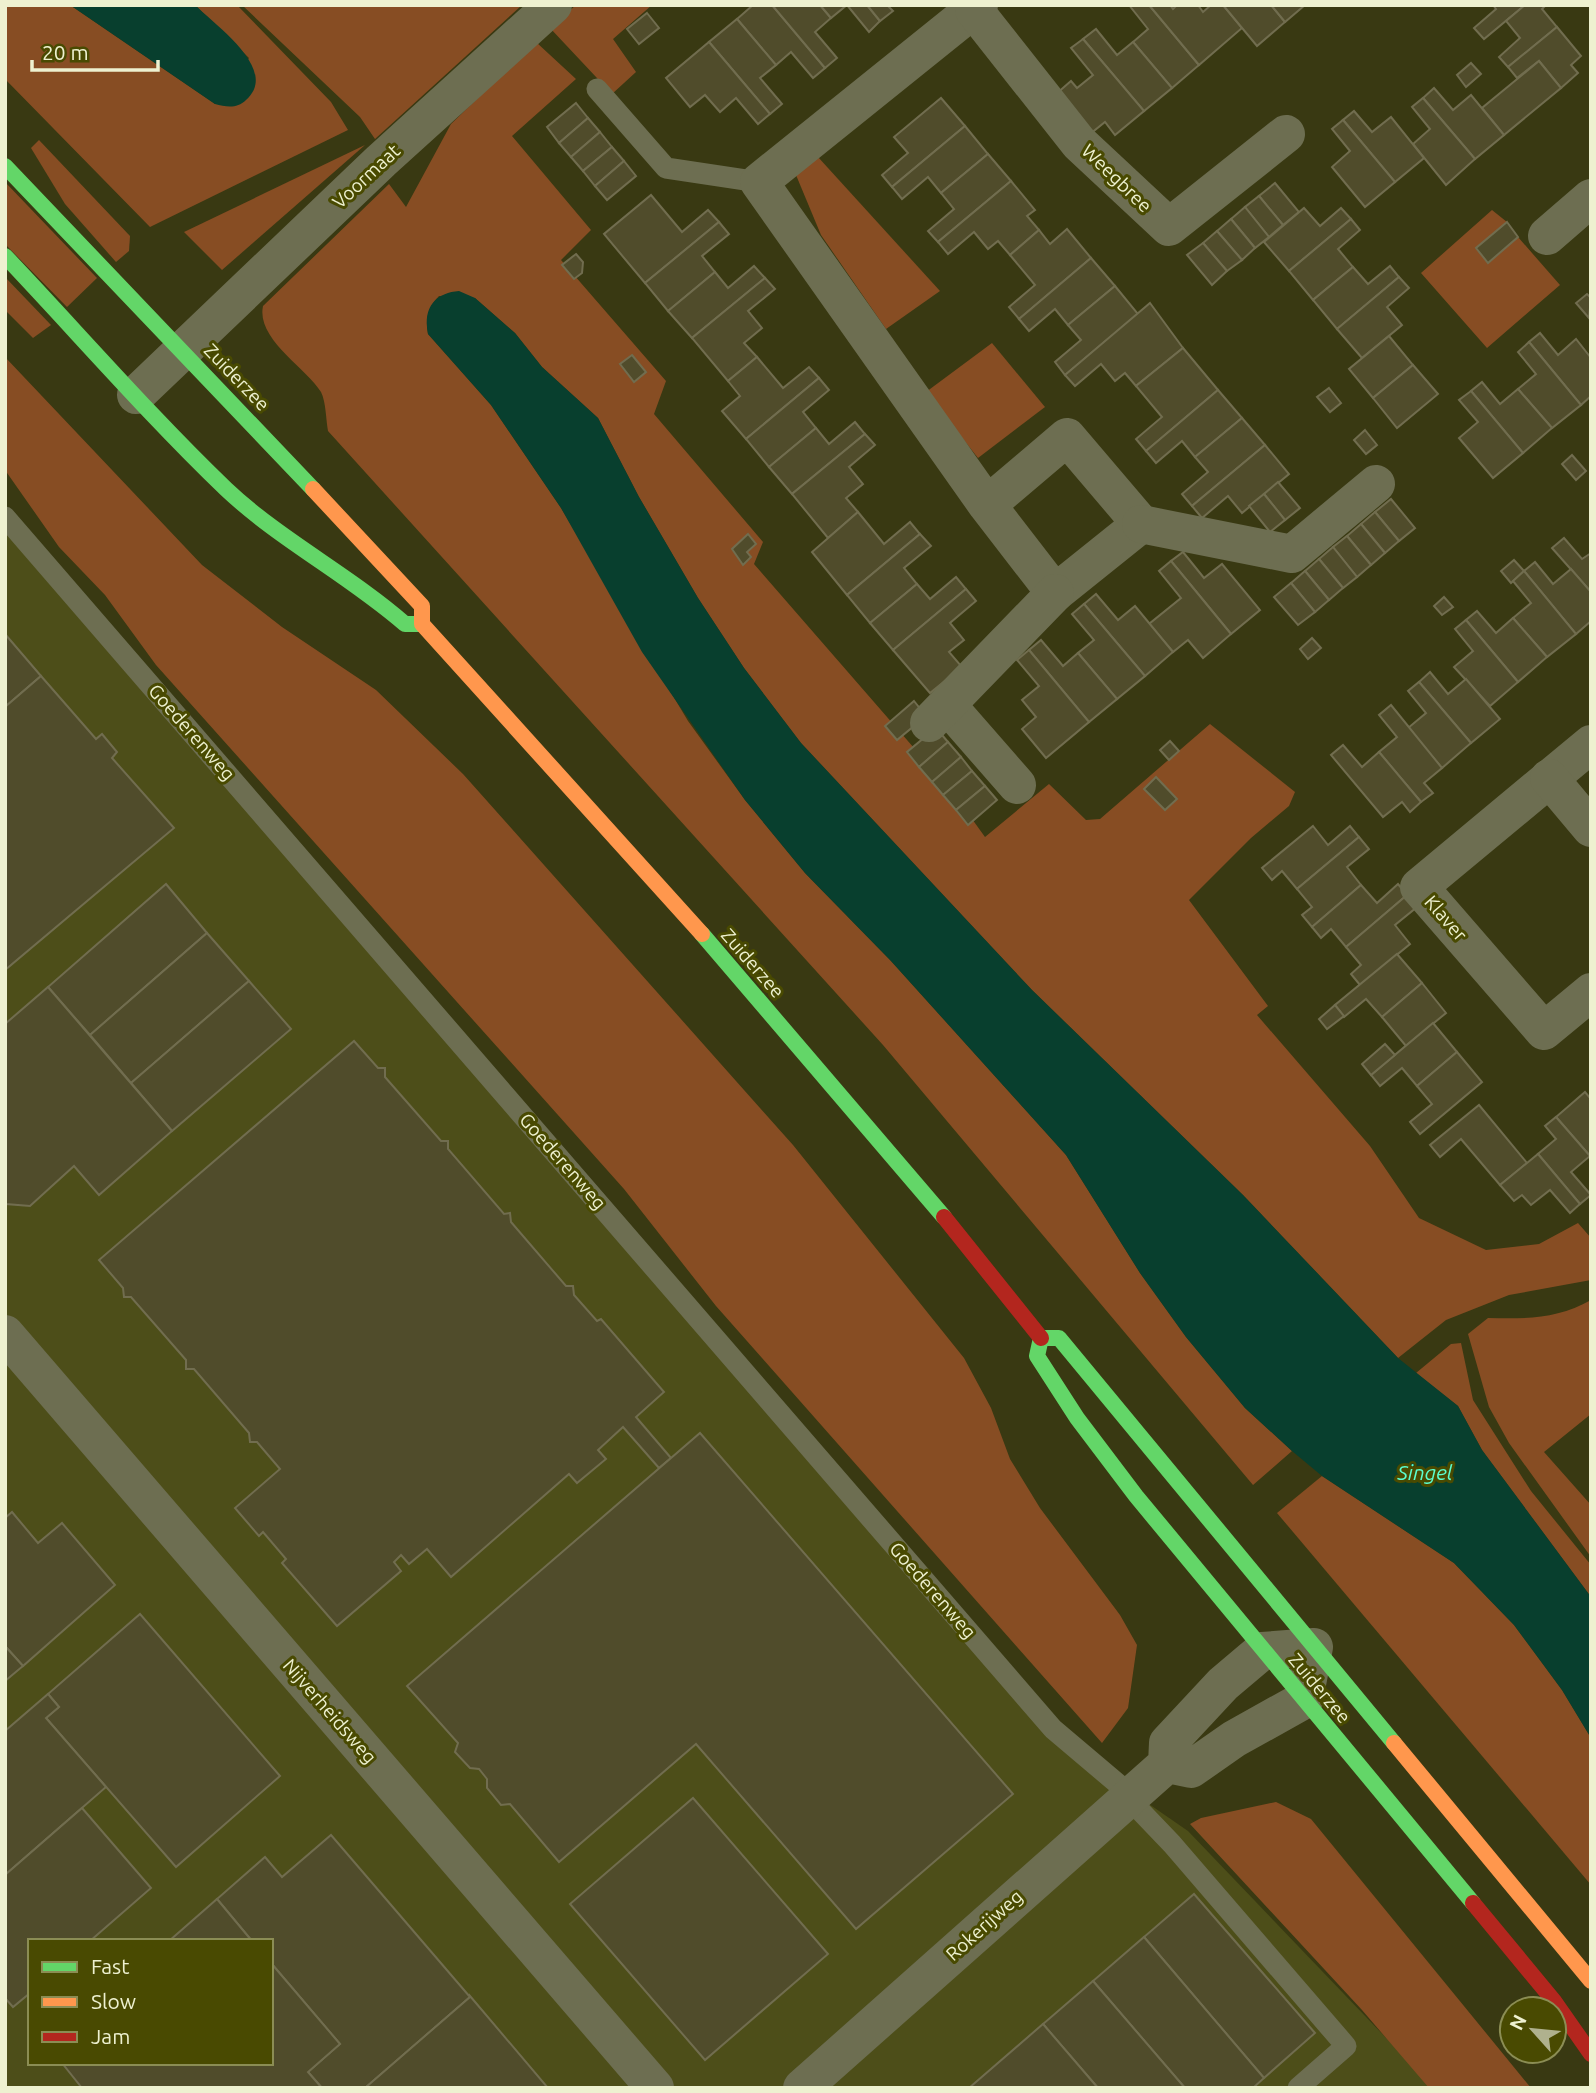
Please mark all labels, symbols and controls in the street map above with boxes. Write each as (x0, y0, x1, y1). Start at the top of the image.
scale bar (32, 28, 158, 72)
text: 20 m (42, 40, 89, 64)
street label: Voormaat (328, 139, 405, 213)
street label: Weegbree (1078, 139, 1156, 217)
street label: Zuiderzee (200, 339, 274, 415)
street label: Goederenweg (144, 679, 240, 785)
street label: Klaver (1420, 891, 1472, 945)
street label: Zuiderzee (717, 924, 789, 1002)
street label: Goederenweg (515, 1108, 611, 1214)
water label: Singel (1396, 1460, 1453, 1484)
street label: Goederenweg (885, 1537, 981, 1643)
street label: Zuiderzee (1284, 1649, 1356, 1727)
street label: Nijverheidsweg (279, 1654, 381, 1768)
street label: Rokerijweg (941, 1885, 1027, 1965)
legend (28, 1939, 273, 2065)
text: Fast (91, 1954, 129, 1978)
text: Slow (91, 1989, 136, 2013)
north arrow (1498, 1995, 1568, 2065)
text: N (1505, 2011, 1531, 2034)
text: Jam (91, 2024, 130, 2048)

